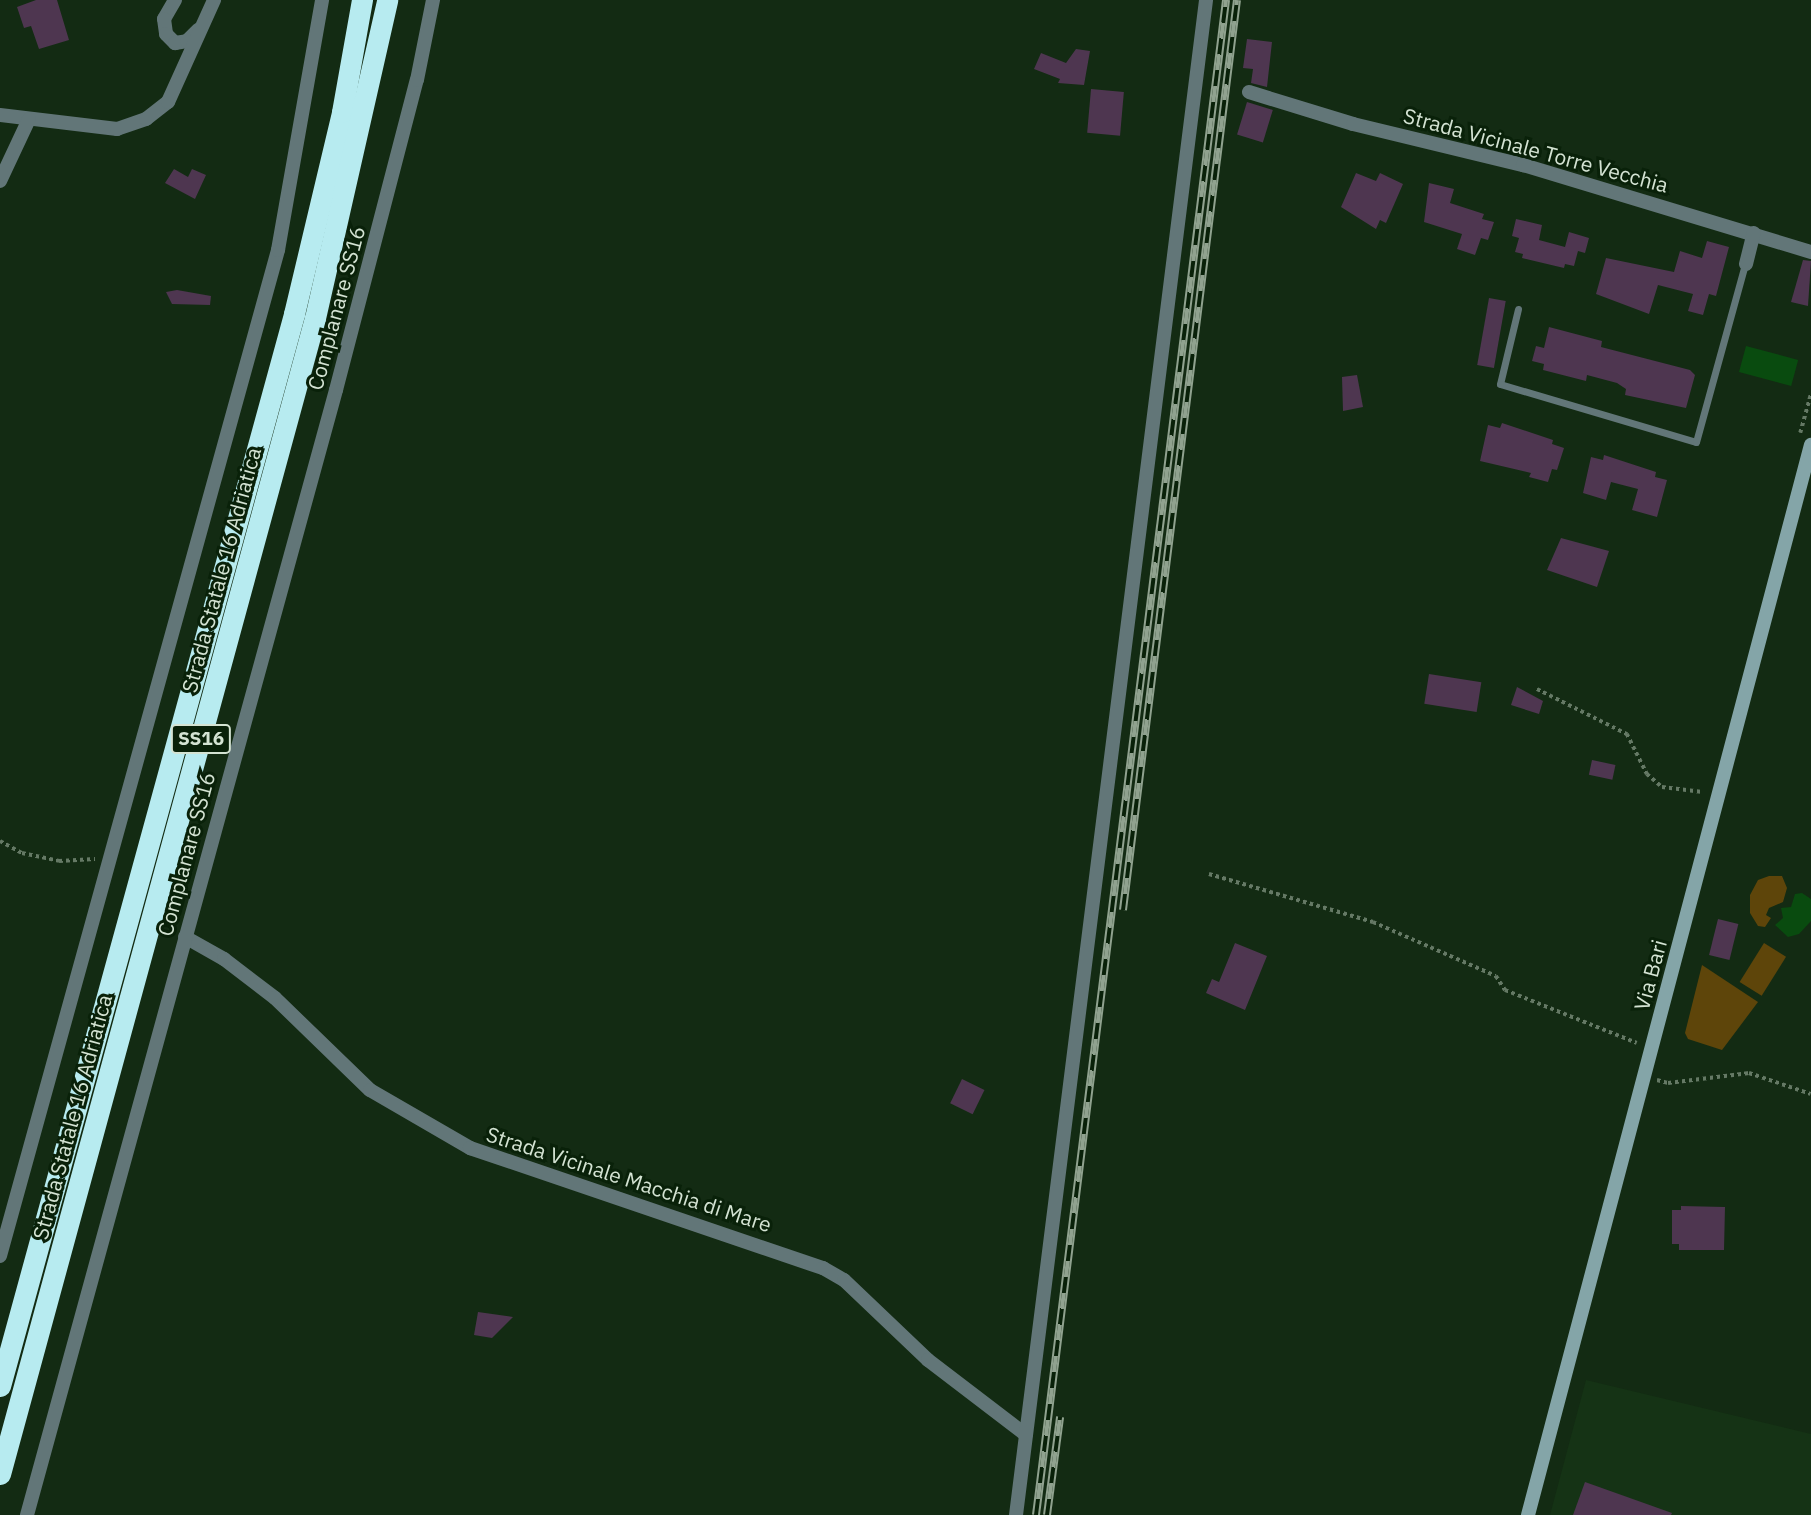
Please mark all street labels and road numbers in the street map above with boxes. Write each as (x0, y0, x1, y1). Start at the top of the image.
street label: Strada Vicinale Torre Vecchia (1401, 102, 1671, 198)
street label: Complanare SS16 (302, 223, 370, 393)
street label: Strada Statale 16 Adriatica (176, 445, 266, 695)
road number: SS16 (170, 724, 232, 754)
street label: Complanare SS16 (152, 769, 220, 939)
street label: Via Bari (1628, 937, 1672, 1013)
street label: Strada Statale 16 Adriatica (27, 992, 117, 1242)
street label: Strada Vicinale Macchia di Mare (483, 1121, 775, 1237)

